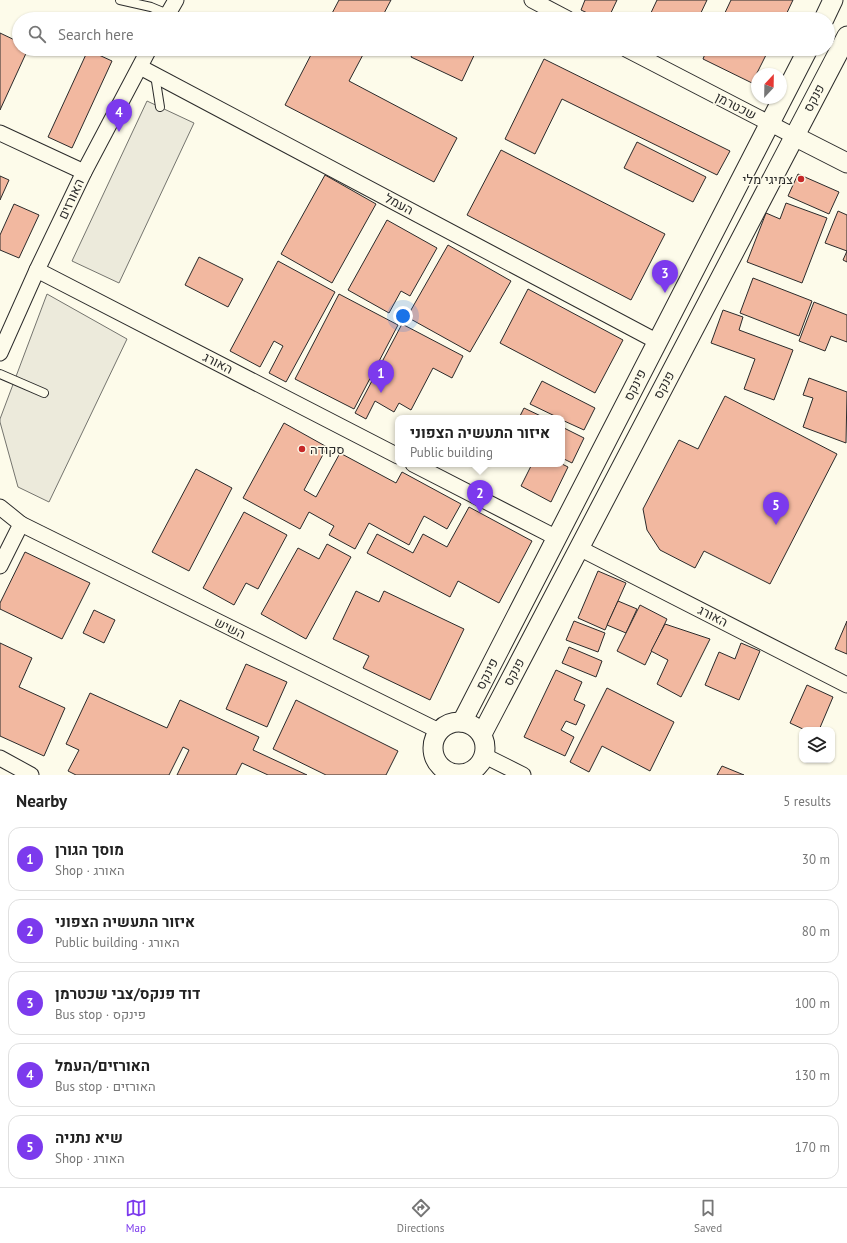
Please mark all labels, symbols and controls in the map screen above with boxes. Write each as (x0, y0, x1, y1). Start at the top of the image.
search box (12, 12, 835, 56)
icon: search (26, 23, 48, 45)
text: Search here (58, 25, 134, 44)
north arrow (751, 68, 787, 104)
street label: פנקס (800, 81, 828, 115)
street label: שכטרמן (713, 89, 759, 123)
pin: 4 (106, 99, 132, 132)
place label: צמיגי מלי (742, 171, 793, 188)
marker: צמיגי מלי (796, 174, 806, 184)
street label: האורזים (54, 176, 88, 222)
street label: העמל (382, 189, 416, 219)
pin: 3 (652, 260, 678, 293)
your location (393, 306, 413, 326)
street label: האורג (200, 348, 236, 378)
pin: 1 (368, 360, 394, 393)
street label: פינקס (620, 366, 650, 404)
street label: פנקס (650, 368, 678, 402)
popup (395, 415, 565, 467)
text: איזור התעשיה הצפוני (410, 423, 550, 442)
place label: סקודה (310, 441, 345, 458)
marker: סקודה (297, 444, 307, 454)
text: Public building (410, 444, 493, 461)
pin: 2 (467, 480, 493, 513)
pin: 5 (763, 492, 789, 525)
street label: האורג (695, 601, 731, 631)
street label: השיש (212, 613, 248, 643)
street label: פינקס (472, 655, 502, 693)
street label: פנקס (500, 655, 528, 689)
map controls (799, 727, 835, 763)
button: layers (799, 727, 835, 763)
text: Nearby (16, 790, 67, 812)
text: 5 results (783, 793, 831, 810)
text: מוסך הגורן (55, 840, 124, 859)
text: 1 (26, 851, 34, 868)
text: 30 m (802, 851, 830, 868)
text: Shop · האורג (55, 862, 125, 879)
text: איזור התעשיה הצפוני (55, 912, 195, 931)
text: 2 (26, 923, 34, 940)
text: 80 m (802, 923, 830, 940)
text: Public building · האורג (55, 934, 180, 951)
text: דוד פנקס/צבי שכטרמן (55, 984, 201, 1003)
text: 3 (26, 995, 34, 1012)
text: 100 m (795, 995, 830, 1012)
text: Bus stop · פינקס (55, 1006, 146, 1023)
text: האורזים/העמל (55, 1056, 150, 1075)
text: 4 (26, 1067, 34, 1084)
text: 130 m (795, 1067, 830, 1084)
text: Bus stop · האורזים (55, 1078, 156, 1095)
text: שיא נתניה (55, 1128, 123, 1147)
text: 5 (26, 1139, 34, 1156)
text: 170 m (795, 1139, 830, 1156)
text: Shop · האורג (55, 1150, 125, 1167)
tab: Map (125, 1197, 147, 1235)
tab: Directions (397, 1197, 444, 1235)
tab: Saved (694, 1197, 722, 1235)

